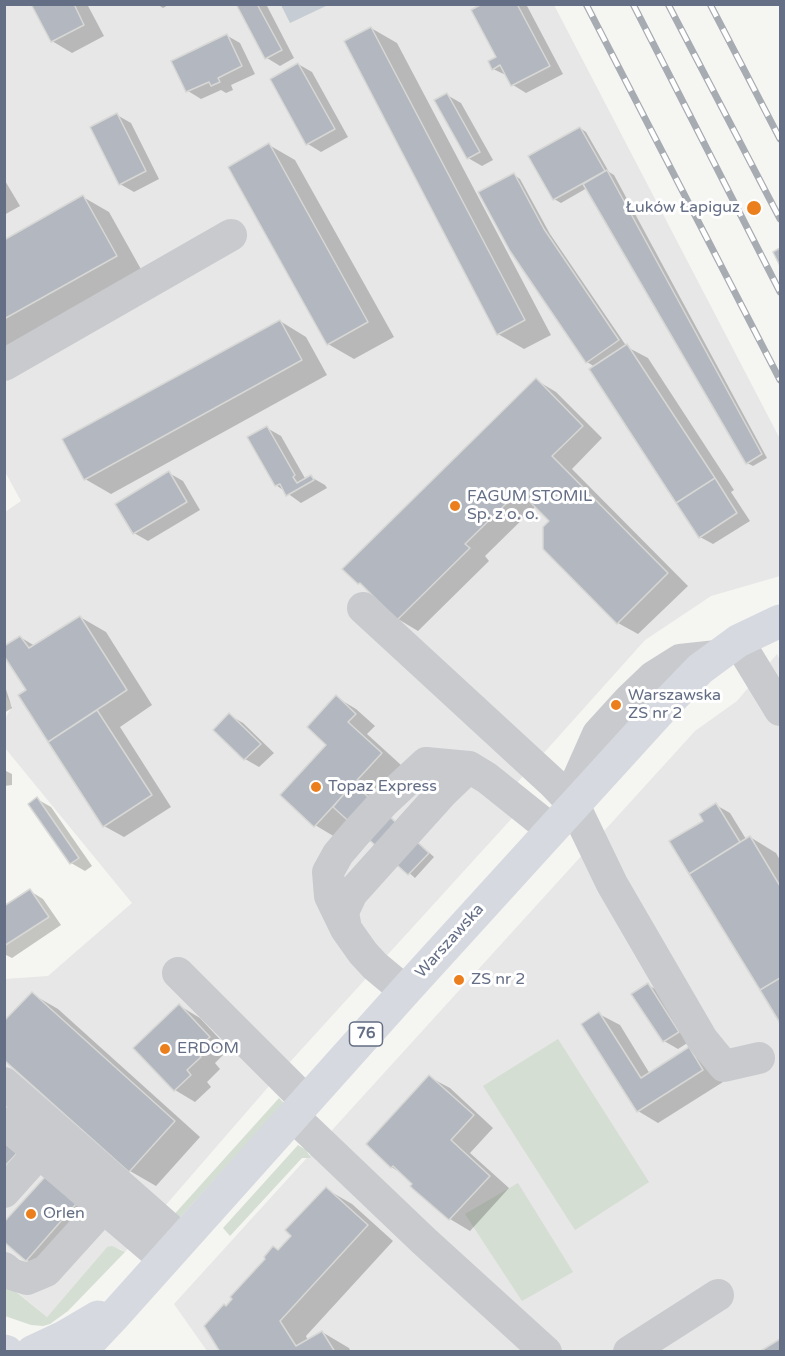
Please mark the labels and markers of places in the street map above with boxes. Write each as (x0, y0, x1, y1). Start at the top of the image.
place label: Łuków Łapiguz (626, 198, 740, 218)
marker: Łuków Łapiguz (745, 199, 763, 217)
place label: FAGUM STOMIL Sp. z o. o. (467, 487, 592, 525)
marker: FAGUM STOMIL Sp. z o. o. (448, 499, 462, 513)
place label: Warszawska ZS nr 2 (628, 686, 721, 724)
marker: Warszawska ZS nr 2 (609, 698, 623, 712)
place label: Topaz Express (328, 777, 437, 797)
marker: Topaz Express (309, 780, 323, 794)
place label: ZS nr 2 (471, 970, 525, 990)
marker: ZS nr 2 (452, 973, 466, 987)
place label: ERDOM (177, 1039, 239, 1059)
marker: ERDOM (158, 1042, 172, 1056)
place label: Orlen (43, 1204, 85, 1224)
marker: Orlen (24, 1207, 38, 1221)

